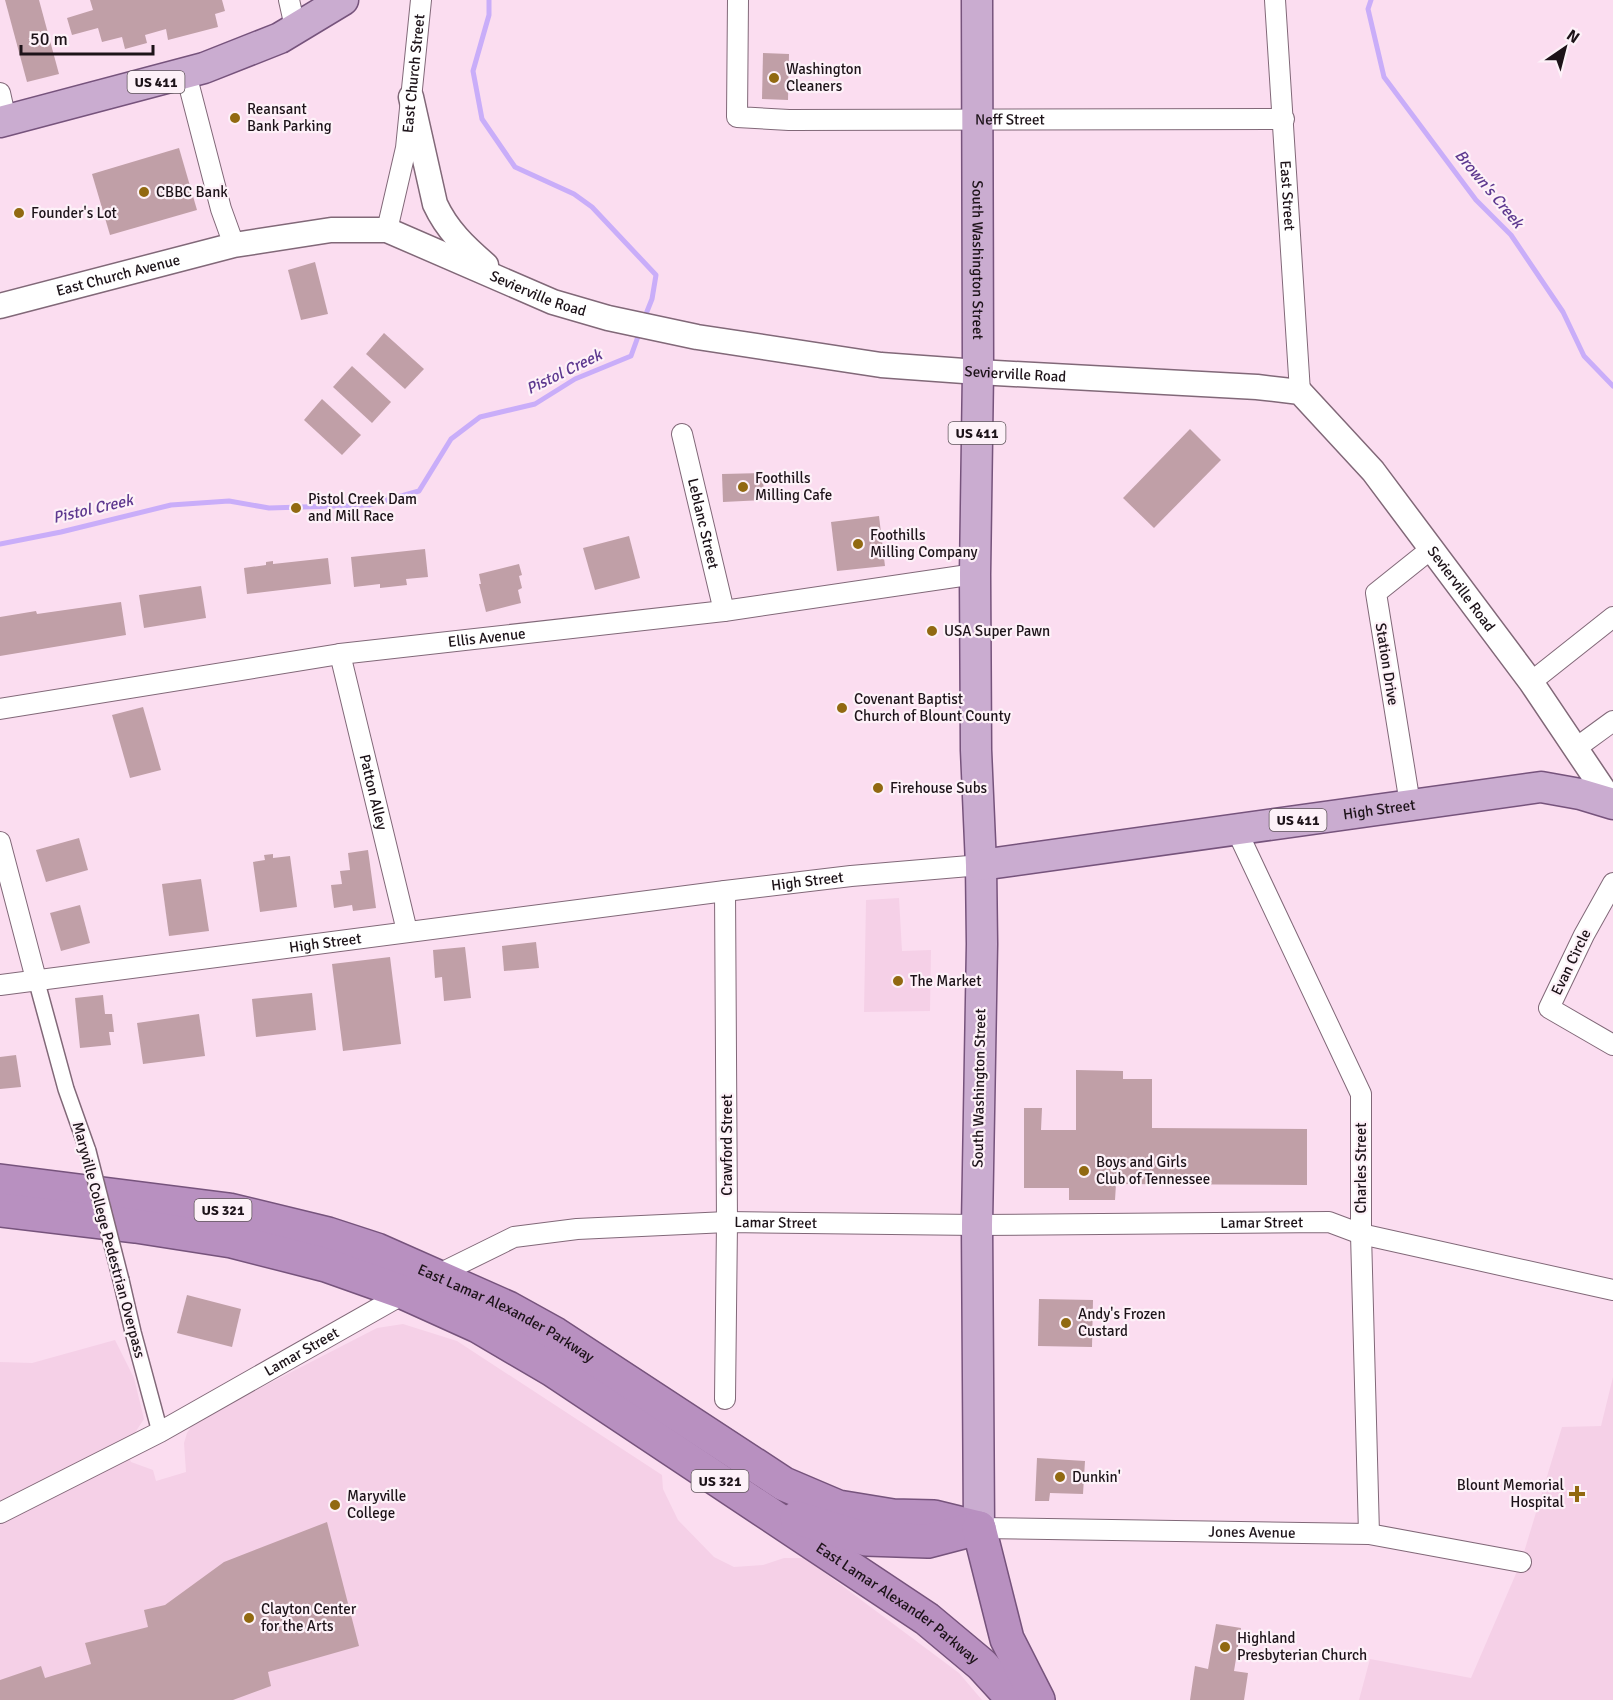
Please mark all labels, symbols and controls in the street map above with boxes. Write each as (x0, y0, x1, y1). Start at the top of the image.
street label: East Church Street (399, 13, 429, 134)
scale bar (21, 18, 153, 56)
north arrow (1535, 18, 1595, 78)
text: N (1563, 25, 1583, 48)
text: 50 m (30, 28, 68, 50)
place label: Washington Cleaners (786, 60, 862, 95)
road number: US 411 (128, 71, 184, 93)
marker: Washington Cleaners (767, 71, 781, 85)
place label: Reansant Bank Parking (247, 100, 332, 135)
street label: Neff Street (975, 110, 1045, 129)
marker: Reansant Bank Parking (228, 111, 242, 125)
water label: Brown's Creek (1450, 146, 1529, 234)
street label: East Street (1276, 160, 1299, 231)
street label: South Washington Street (968, 180, 987, 340)
place label: CBBC Bank (156, 183, 228, 201)
marker: CBBC Bank (137, 185, 151, 199)
place label: Founder's Lot (31, 204, 117, 222)
marker: Founder's Lot (12, 206, 26, 220)
street label: East Church Avenue (54, 250, 182, 300)
street label: Sevierville Road (487, 267, 588, 320)
water label: Pistol Creek (523, 344, 607, 399)
street label: Sevierville Road (964, 362, 1067, 386)
road number: US 411 (948, 422, 1006, 444)
place label: Foothills Milling Cafe (755, 469, 832, 504)
street label: Leblanc Street (684, 476, 723, 571)
marker: Foothills Milling Cafe (736, 480, 750, 494)
water label: Pistol Creek (51, 490, 137, 528)
place label: Pistol Creek Dam and Mill Race (308, 490, 417, 525)
marker: Pistol Creek Dam and Mill Race (289, 501, 303, 515)
place label: Foothills Milling Company (870, 526, 977, 561)
marker: Foothills Milling Company (851, 537, 865, 551)
street label: Sevierville Road (1423, 543, 1499, 635)
street label: Station Drive (1372, 621, 1402, 707)
place label: USA Super Pawn (944, 622, 1050, 640)
street label: Ellis Avenue (447, 624, 526, 651)
marker: USA Super Pawn (925, 624, 939, 638)
place label: Covenant Baptist Church of Blount County (854, 690, 1011, 725)
marker: Covenant Baptist Church of Blount County (835, 701, 849, 715)
street label: Patton Alley (356, 752, 391, 832)
place label: Firehouse Subs (890, 779, 988, 797)
marker: Firehouse Subs (871, 781, 885, 795)
street label: High Street (1342, 796, 1416, 823)
road number: US 411 (1270, 809, 1326, 831)
street label: High Street (770, 868, 845, 894)
street label: Evan Circle (1547, 926, 1595, 998)
street label: High Street (288, 929, 362, 956)
place label: The Market (910, 972, 982, 990)
marker: The Market (891, 974, 905, 988)
street label: South Washington Street (969, 1008, 989, 1168)
street label: Crawford Street (718, 1094, 736, 1196)
street label: Maryville College Pedestrian Overpass (69, 1120, 149, 1361)
street label: Charles Street (1352, 1122, 1370, 1214)
place label: Boys and Girls Club of Tennessee (1096, 1153, 1210, 1188)
marker: Boys and Girls Club of Tennessee (1077, 1164, 1091, 1178)
road number: US 321 (194, 1199, 252, 1221)
street label: Lamar Street (734, 1213, 817, 1232)
street label: Lamar Street (1220, 1213, 1303, 1232)
street label: East Lamar Alexander Parkway (415, 1260, 598, 1366)
place label: Andy's Frozen Custard (1078, 1305, 1166, 1340)
marker: Andy's Frozen Custard (1059, 1316, 1073, 1330)
street label: Lamar Street (261, 1324, 342, 1380)
place label: Dunkin' (1072, 1468, 1121, 1486)
road number: US 321 (692, 1470, 748, 1492)
marker: Dunkin' (1053, 1470, 1067, 1484)
place label: Blount Memorial Hospital (1457, 1476, 1564, 1511)
marker: Blount Memorial Hospital (1568, 1485, 1586, 1503)
place label: Maryville College (347, 1487, 406, 1522)
marker: Maryville College (328, 1498, 342, 1512)
street label: Jones Avenue (1208, 1523, 1296, 1542)
street label: East Lamar Alexander Parkway (812, 1539, 983, 1668)
place label: Clayton Center for the Arts (261, 1600, 357, 1635)
marker: Clayton Center for the Arts (242, 1611, 256, 1625)
place label: Highland Presbyterian Church (1237, 1629, 1367, 1664)
marker: Highland Presbyterian Church (1218, 1640, 1232, 1654)

